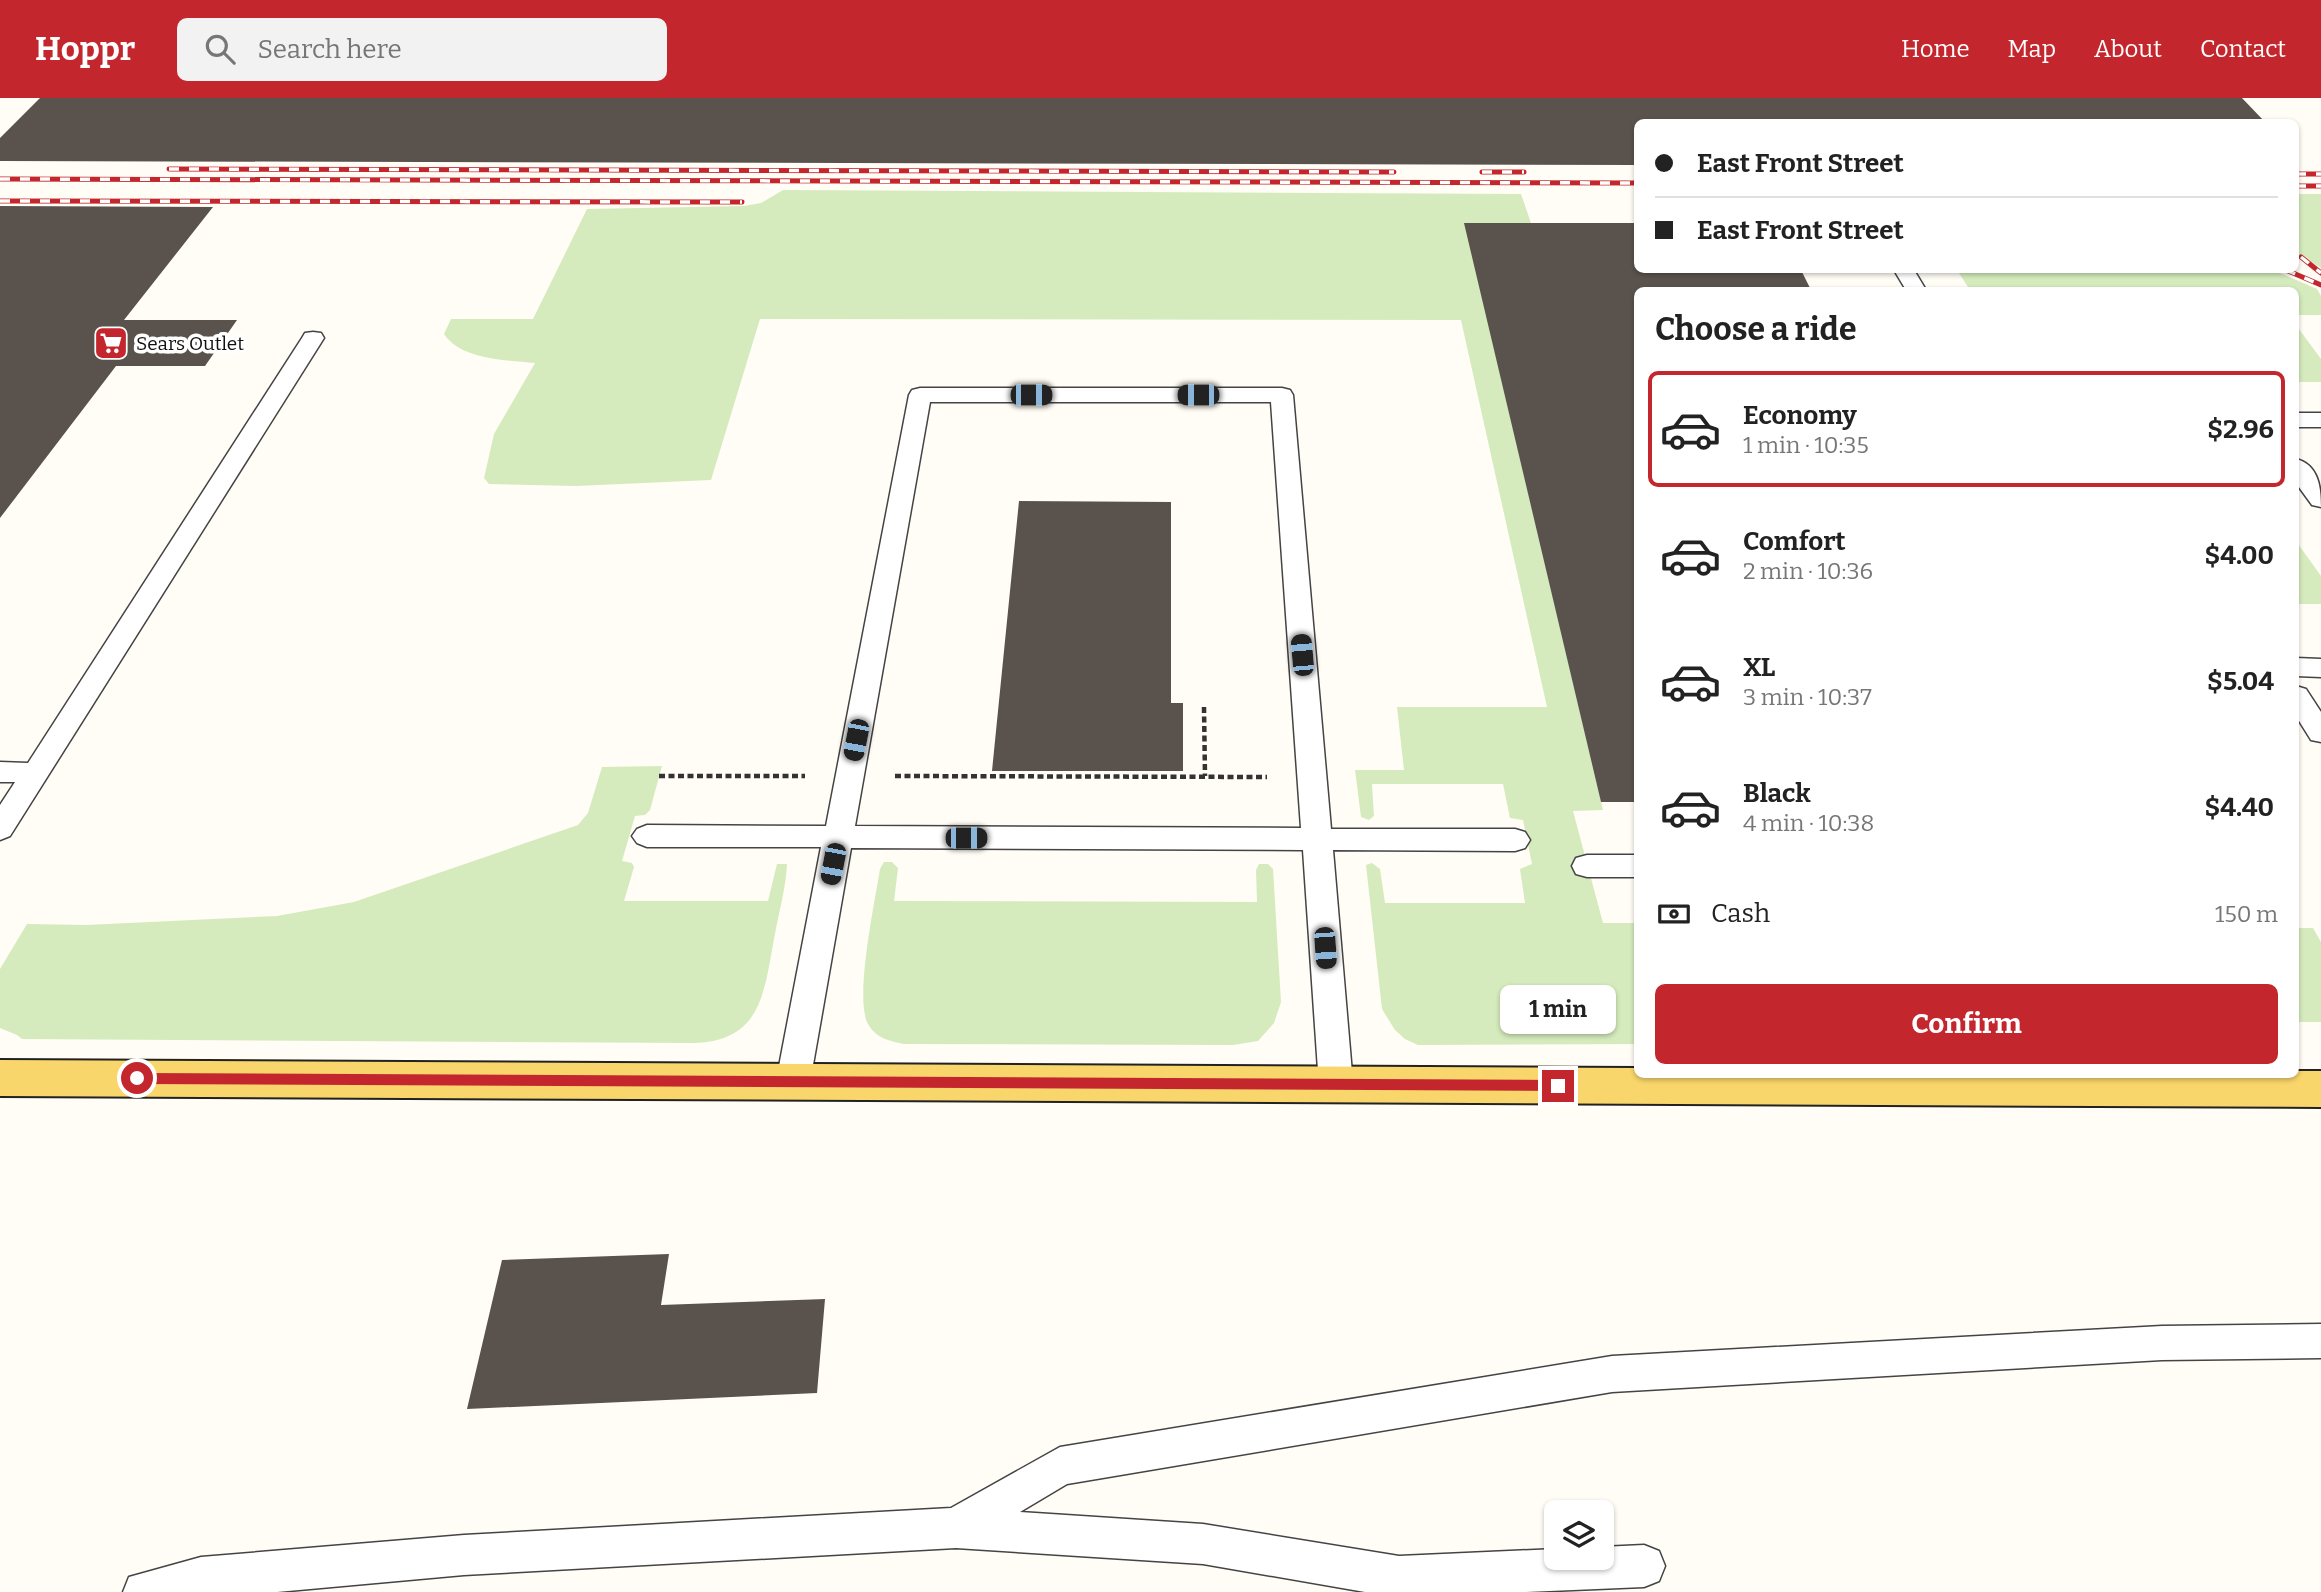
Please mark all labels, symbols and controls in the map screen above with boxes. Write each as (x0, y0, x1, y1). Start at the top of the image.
search box (177, 18, 667, 81)
text: Hoppr (35, 29, 135, 69)
icon: search (201, 30, 239, 68)
text: Search here (257, 34, 402, 65)
text: Home (1901, 35, 1970, 63)
text: Map (2008, 35, 2056, 63)
text: About (2094, 35, 2162, 63)
text: Contact (2200, 35, 2286, 63)
text: East Front Street (1697, 148, 1904, 179)
text: East Front Street (1697, 215, 1904, 246)
text: Choose a ride (1655, 310, 1856, 348)
supermarket icon: Sears Outlet (92, 324, 130, 362)
place label: Sears Outlet (136, 332, 244, 355)
car (1011, 385, 1053, 406)
car (1178, 385, 1220, 406)
icon: car (1659, 398, 1722, 461)
text: Economy (1743, 400, 1857, 431)
text: $2.96 (2207, 414, 2274, 445)
text: 1 min · 10:35 (1743, 431, 1869, 459)
icon: car (1659, 524, 1722, 587)
text: Comfort (1743, 526, 1846, 557)
text: $4.00 (2204, 540, 2274, 571)
text: 2 min · 10:36 (1743, 557, 1873, 585)
car (1290, 633, 1315, 677)
icon: car (1659, 650, 1722, 713)
text: XL (1743, 652, 1775, 683)
text: $5.04 (2207, 666, 2274, 697)
text: 3 min · 10:37 (1743, 683, 1872, 711)
car (842, 717, 871, 763)
icon: car (1659, 776, 1722, 839)
text: Black (1743, 778, 1811, 809)
text: $4.40 (2205, 792, 2274, 823)
text: 4 min · 10:38 (1743, 809, 1874, 837)
car (946, 828, 988, 849)
car (819, 841, 848, 887)
icon: cash (1655, 895, 1693, 933)
text: Cash (1711, 898, 1770, 929)
text: 150 m (2215, 900, 2278, 928)
car (1314, 926, 1337, 970)
callout: 1 min (1500, 984, 1616, 1034)
button: Confirm (1655, 984, 2278, 1064)
text: 1 min (1529, 995, 1587, 1023)
route start (121, 1062, 153, 1094)
route end (1542, 1070, 1574, 1102)
map controls (1544, 1500, 1614, 1570)
button: layers (1544, 1500, 1614, 1570)

